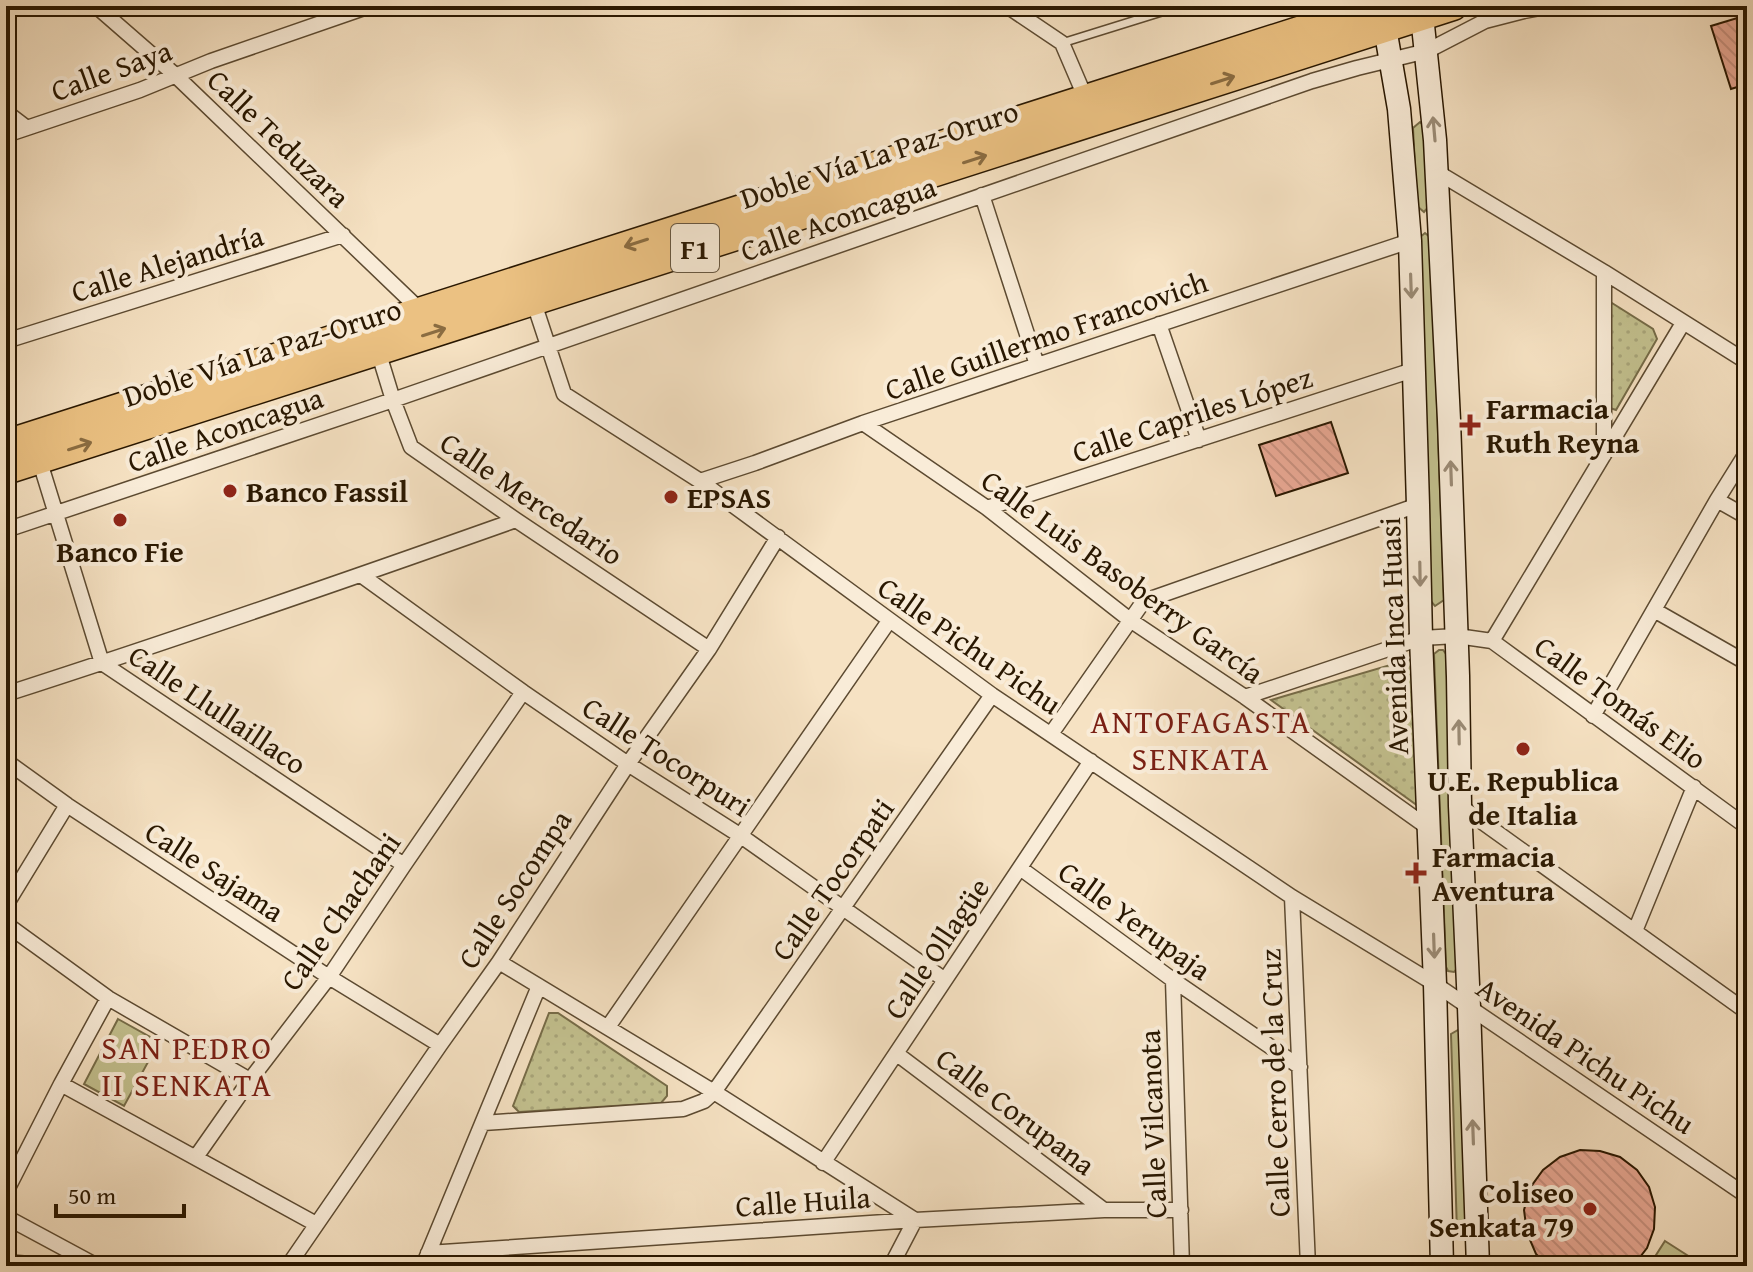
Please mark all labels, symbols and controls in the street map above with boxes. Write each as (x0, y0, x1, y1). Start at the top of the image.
street label: Calle Saya (45, 28, 177, 112)
street label: Calle Teduzara (198, 58, 360, 218)
one-way arrow (1210, 71, 1235, 86)
street label: Doble Vía La Paz-Oruro (734, 88, 1024, 220)
one-way arrow (1427, 116, 1442, 143)
one-way arrow (963, 150, 988, 165)
street label: Calle Aconcagua (734, 164, 942, 272)
street label: Calle Alejandría (66, 213, 268, 313)
road number: F1 (671, 224, 719, 272)
one-way arrow (624, 237, 649, 251)
street label: Calle Guillermo Francovich (879, 259, 1213, 411)
one-way arrow (1403, 272, 1418, 299)
street label: Doble Vía La Paz-Oruro (117, 286, 407, 418)
one-way arrow (422, 324, 447, 339)
street label: Calle Capriles López (1066, 354, 1318, 474)
street label: Calle Aconcagua (121, 375, 329, 483)
place label: Farmacia Ruth Reyna (1486, 386, 1640, 464)
marker: Farmacia Ruth Reyna (1461, 416, 1479, 434)
street label: Calle Mercedario (432, 420, 632, 576)
one-way arrow (68, 437, 93, 452)
street label: Calle Luis Basoberry García (973, 458, 1273, 694)
one-way arrow (1443, 460, 1458, 487)
place label: Banco Fassil (246, 469, 408, 513)
place label: EPSAS (687, 475, 771, 519)
marker: Banco Fassil (221, 482, 239, 500)
marker: EPSAS (662, 488, 680, 506)
marker: Banco Fie (111, 511, 129, 529)
street label: Avenida Inca Huasi (1367, 516, 1419, 756)
place label: Banco Fie (56, 529, 184, 573)
one-way arrow (1412, 560, 1427, 587)
street label: Calle Pichu Pichu (869, 565, 1072, 725)
street label: Calle Tomás Elio (1526, 624, 1716, 780)
street label: Calle Llullaillaco (120, 633, 316, 785)
street label: Calle Tocorpuri (574, 685, 760, 827)
district label: ANTOFAGASTA SENKATA (1090, 698, 1312, 782)
one-way arrow (1451, 719, 1467, 746)
marker: U.E. Republica de Italia (1514, 740, 1532, 758)
place label: U.E. Republica de Italia (1427, 758, 1619, 836)
street label: Calle Tocorpati (760, 789, 904, 969)
street label: Calle Socompa (446, 801, 582, 977)
street label: Calle Sajama (137, 810, 293, 932)
street label: Calle Chachani (269, 823, 411, 999)
place label: Farmacia Aventura (1432, 834, 1556, 912)
street label: Calle Yerupaja (1049, 849, 1221, 991)
marker: Farmacia Aventura (1407, 864, 1425, 882)
street label: Calle Ollagüe (872, 868, 1000, 1028)
one-way arrow (1426, 932, 1441, 959)
street label: Calle Cerro de la Cruz (1247, 948, 1301, 1218)
street label: Avenida Pichu Pichu (1468, 966, 1704, 1145)
district label: SAN PEDRO II SENKATA (101, 1024, 273, 1108)
street label: Calle Vilcanota (1127, 1029, 1177, 1219)
street label: Calle Corupana (927, 1036, 1105, 1186)
one-way arrow (1466, 1119, 1481, 1146)
scale bar (56, 1168, 184, 1218)
place label: Coliseo Senkata 79 (1429, 1170, 1574, 1248)
street label: Calle Huila (734, 1174, 872, 1228)
text: 50 m (68, 1178, 116, 1213)
marker: Coliseo Senkata 79 (1581, 1200, 1599, 1218)

